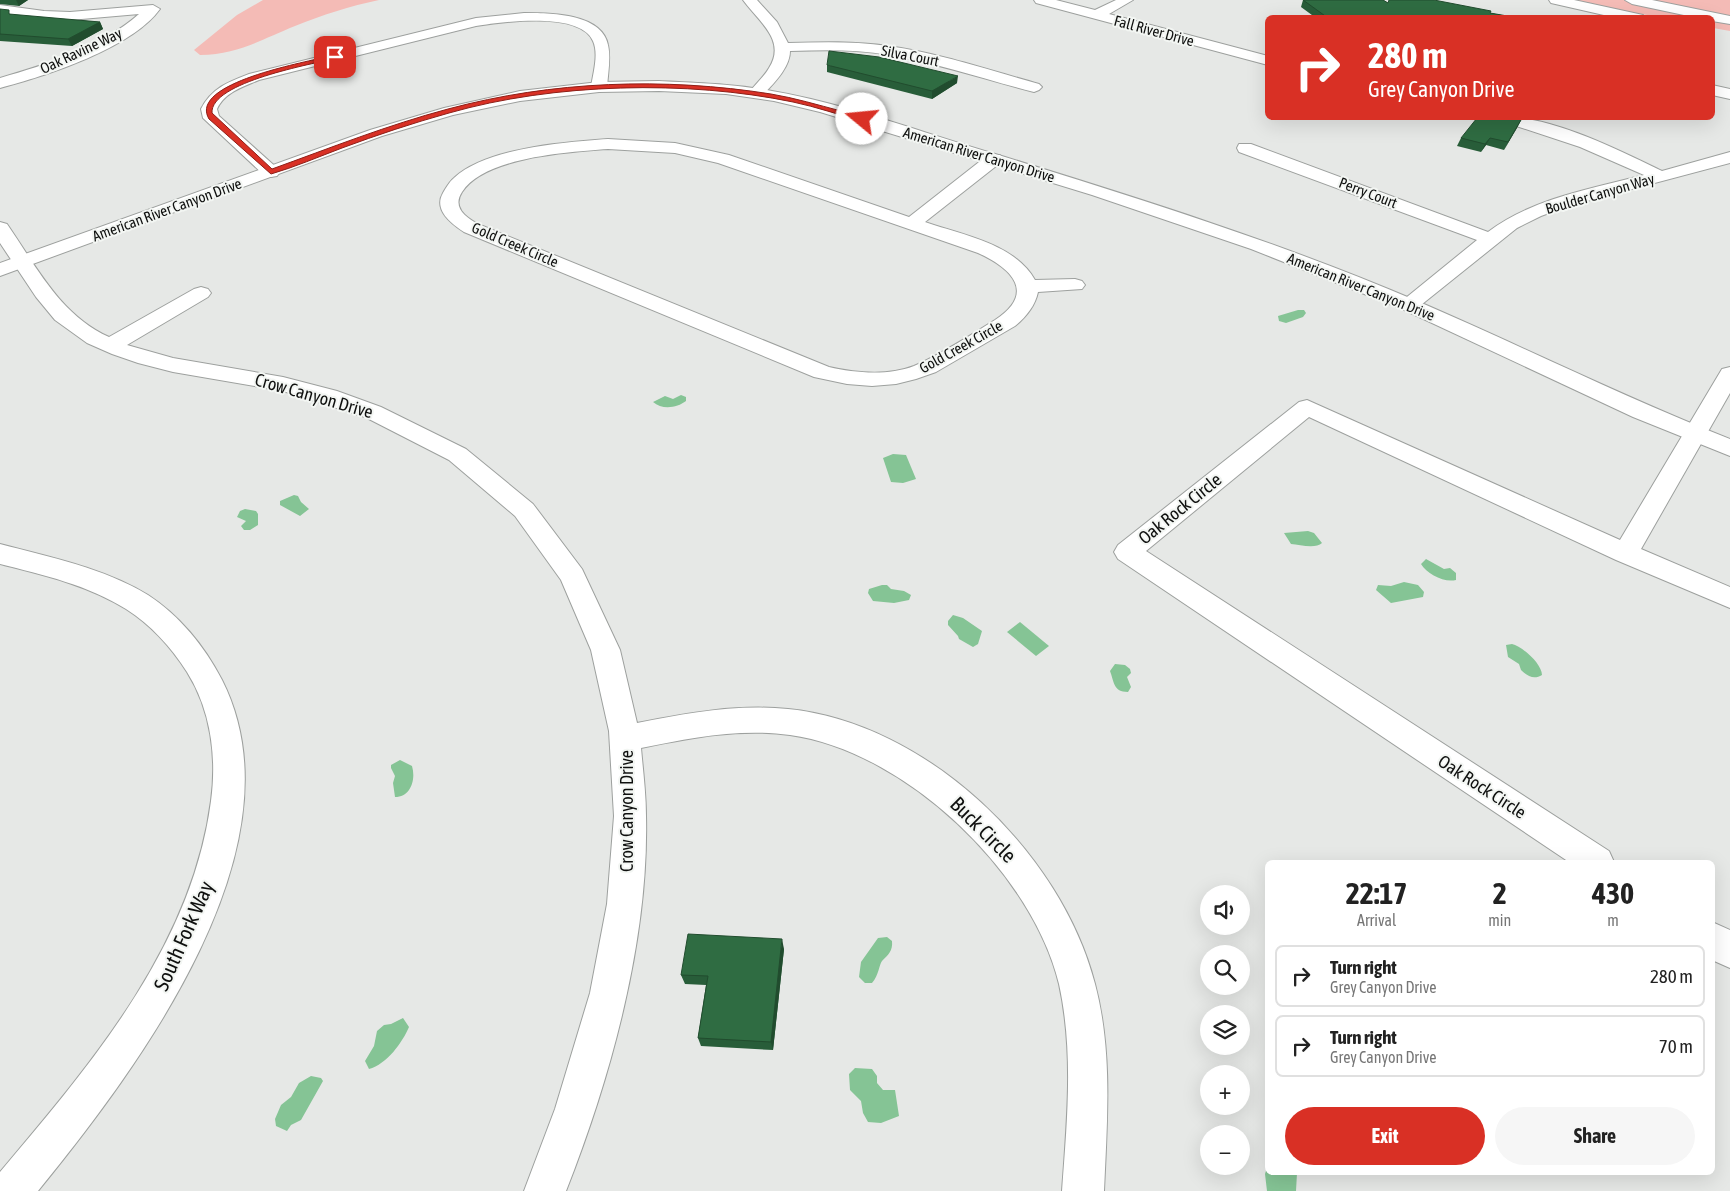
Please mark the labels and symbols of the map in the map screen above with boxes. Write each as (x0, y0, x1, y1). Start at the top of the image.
street label: Fall River Drive (1112, 12, 1196, 49)
street label: Oak Ravine Way (37, 24, 124, 77)
pin (314, 36, 356, 78)
street label: Silva Court (880, 42, 940, 69)
position arrow (835, 92, 887, 144)
street label: American River Canyon Drive (901, 123, 1057, 186)
street label: Boulder Canyon Way (1543, 170, 1656, 217)
street label: Perry Court (1337, 174, 1400, 211)
street label: American River Canyon Drive (90, 175, 244, 244)
street label: Gold Creek Circle (469, 219, 561, 270)
street label: American River Canyon Drive (1285, 249, 1438, 324)
street label: Gold Creek Circle (916, 317, 1005, 376)
street label: Crow Canyon Drive (253, 369, 376, 422)
street label: Oak Rock Circle (1134, 469, 1225, 548)
street label: Crow Canyon Drive (616, 750, 637, 872)
street label: Oak Rock Circle (1434, 750, 1530, 823)
street label: Buck Circle (946, 791, 1022, 867)
street label: South Fork Way (148, 877, 218, 994)

